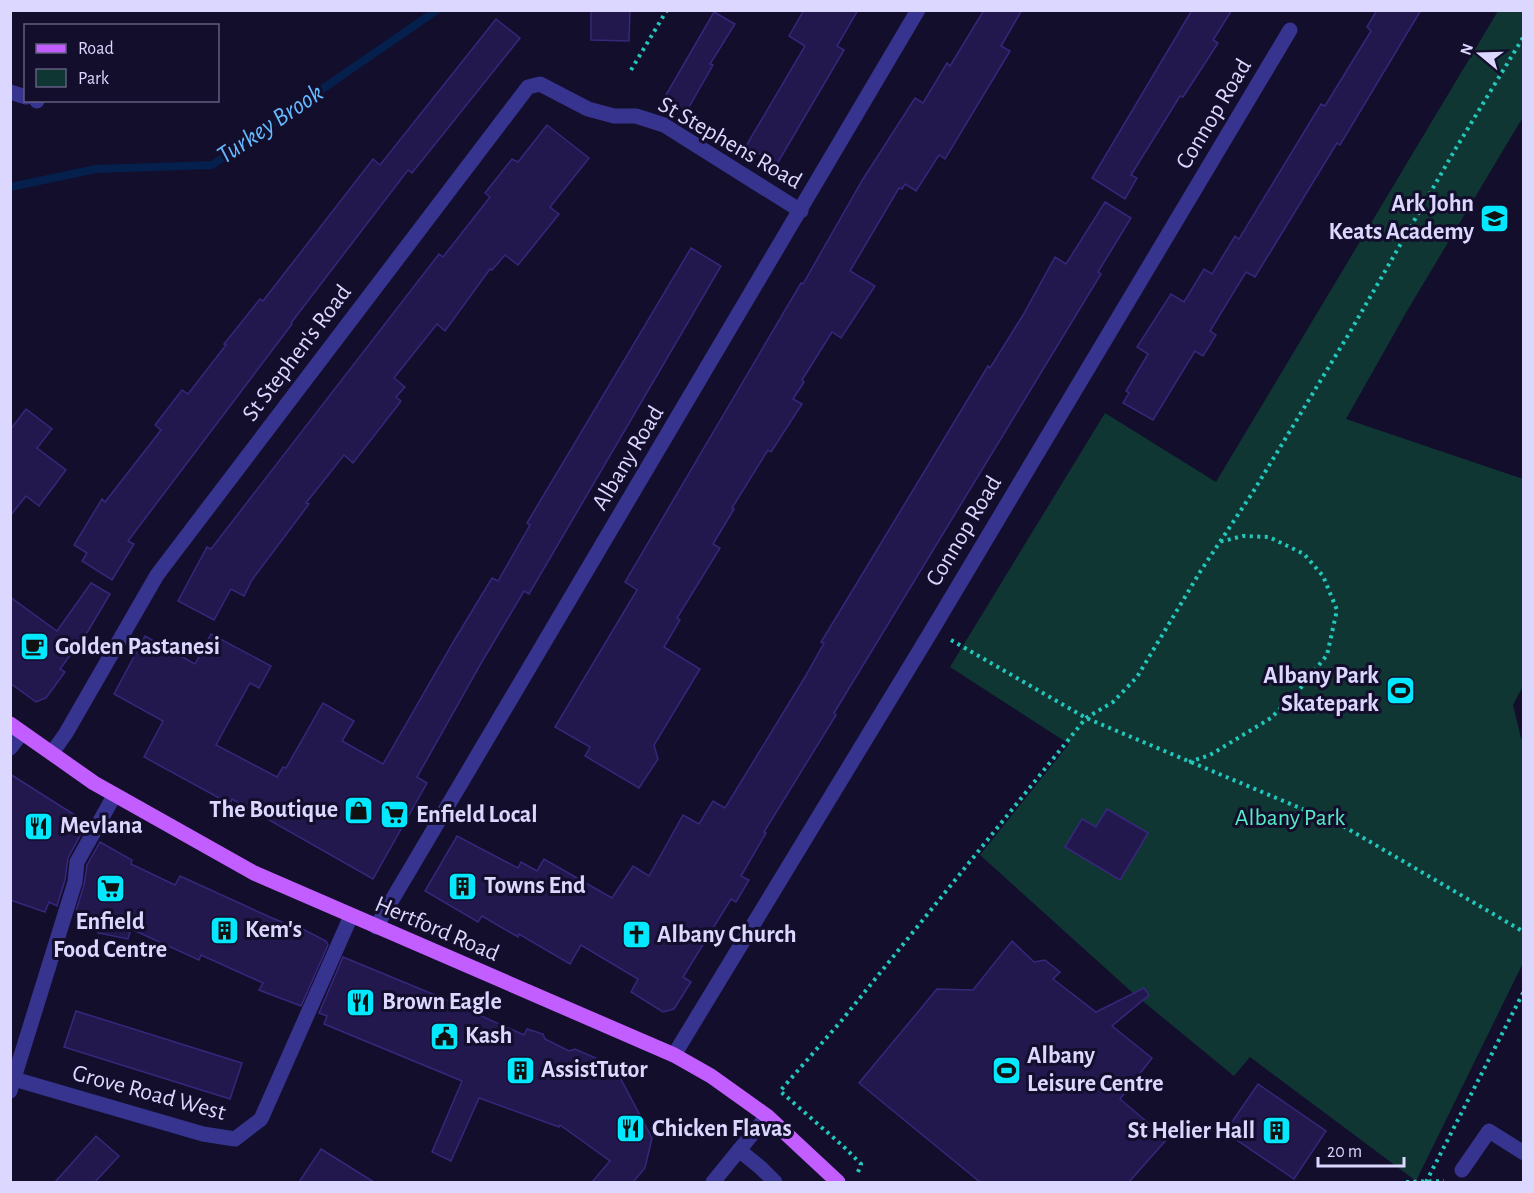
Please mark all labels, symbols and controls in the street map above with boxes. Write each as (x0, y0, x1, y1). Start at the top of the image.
legend (24, 24, 219, 102)
north arrow (1450, 24, 1510, 84)
text: Road (78, 40, 114, 58)
text: N (1457, 42, 1476, 57)
street label: Connop Road (1172, 55, 1256, 173)
text: Park (78, 70, 110, 88)
water label: Turkey Brook (212, 79, 328, 169)
street label: St Stephens Road (654, 92, 806, 194)
place label: Ark John Keats Academy (1328, 192, 1474, 244)
school or university icon: Ark John Keats Academy (1479, 202, 1511, 234)
street label: St Stephen's Road (238, 280, 356, 426)
street label: Albany Road (588, 402, 668, 514)
street label: Connop Road (922, 472, 1006, 590)
cafe icon: Golden Pastanesi (18, 631, 50, 663)
place label: Golden Pastanesi (55, 635, 220, 659)
place label: Albany Park Skatepark (1263, 664, 1379, 716)
sports icon: Albany Park Skatepark (1384, 674, 1416, 706)
shop icon: The Boutique (343, 794, 375, 826)
place label: The Boutique (209, 798, 338, 822)
supermarket icon: Enfield Local (379, 799, 411, 831)
place label: Enfield Local (416, 803, 538, 827)
park label: Albany Park (1235, 806, 1345, 830)
restaurant icon: Mevlana (23, 810, 55, 842)
place label: Mevlana (60, 814, 143, 838)
building icon: Towns End (447, 870, 479, 902)
supermarket icon: Enfield Food Centre (94, 873, 126, 905)
place label: Towns End (484, 874, 586, 898)
street label: Hertford Road (371, 892, 503, 966)
place label: Enfield Food Centre (53, 910, 167, 962)
building icon: Kem's (208, 914, 240, 946)
place label: Kem's (245, 918, 302, 942)
church icon: Albany Church (620, 919, 652, 951)
place label: Albany Church (657, 923, 797, 947)
restaurant icon: Brown Eagle (345, 986, 377, 1018)
place label: Brown Eagle (382, 990, 502, 1014)
public building icon: Kash (428, 1020, 460, 1052)
place label: Kash (465, 1024, 512, 1048)
place label: Albany Leisure Centre (1027, 1044, 1164, 1096)
building icon: AssistTutor (504, 1054, 536, 1086)
sports icon: Albany Leisure Centre (990, 1054, 1022, 1086)
place label: AssistTutor (541, 1058, 648, 1082)
street label: Grove Road West (70, 1061, 229, 1125)
restaurant icon: Chicken Flavas (615, 1113, 647, 1145)
building icon: St Helier Hall (1260, 1115, 1292, 1147)
place label: Chicken Flavas (652, 1117, 792, 1141)
place label: St Helier Hall (1127, 1119, 1255, 1143)
scale bar (1318, 1130, 1404, 1168)
text: 20 m (1327, 1143, 1362, 1161)

